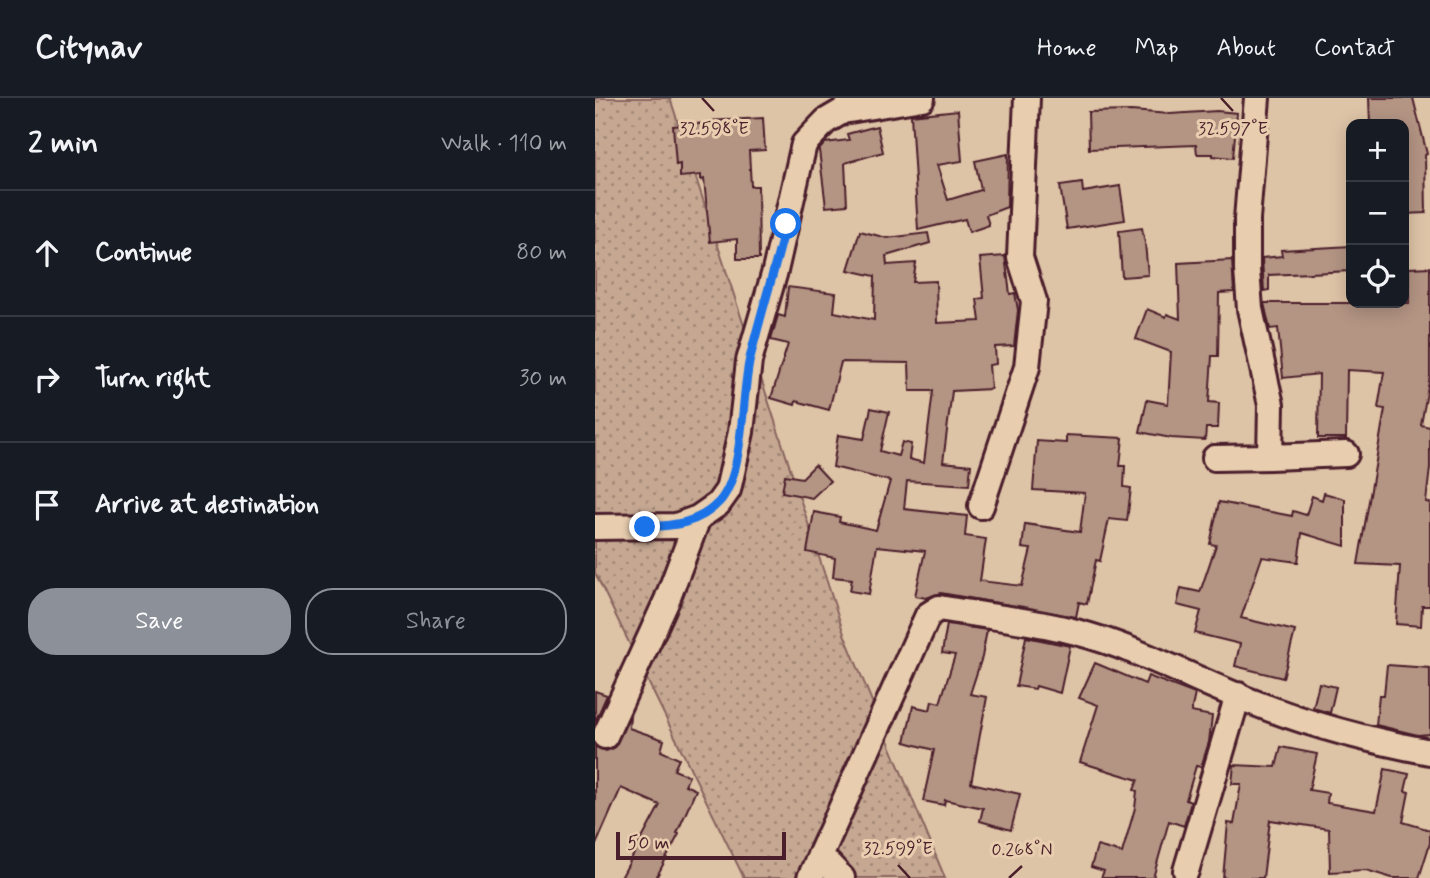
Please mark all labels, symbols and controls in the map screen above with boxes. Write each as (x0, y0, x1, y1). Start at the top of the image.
text: Citynav (35, 26, 142, 70)
text: Home (1037, 33, 1097, 64)
text: Map (1135, 33, 1179, 64)
text: About (1217, 33, 1276, 64)
text: Contact (1314, 33, 1395, 64)
text: 32.598°E (679, 117, 749, 141)
text: 32.597°E (1198, 117, 1268, 141)
map controls (1346, 119, 1409, 308)
button: + (1346, 119, 1409, 182)
text: 2 min (28, 124, 98, 163)
text: Walk · 110 m (441, 129, 567, 159)
button: − (1346, 182, 1409, 245)
route start (770, 208, 801, 239)
icon: ahead (28, 234, 66, 272)
text: Continue (95, 236, 192, 270)
text: 80 m (516, 238, 567, 268)
button: locate (1346, 245, 1409, 308)
icon: right (28, 360, 66, 398)
text: Turn right (95, 362, 211, 396)
text: 30 m (519, 364, 567, 394)
icon: arrive (28, 486, 66, 524)
text: Arrive at destination (95, 488, 319, 522)
route end (629, 511, 660, 542)
button: Save (28, 588, 291, 655)
button: Share (305, 588, 567, 655)
scale bar (616, 829, 786, 861)
text: 50 m (627, 831, 670, 856)
text: 32.599°E (863, 837, 933, 861)
text: 0.268°N (992, 838, 1052, 862)

